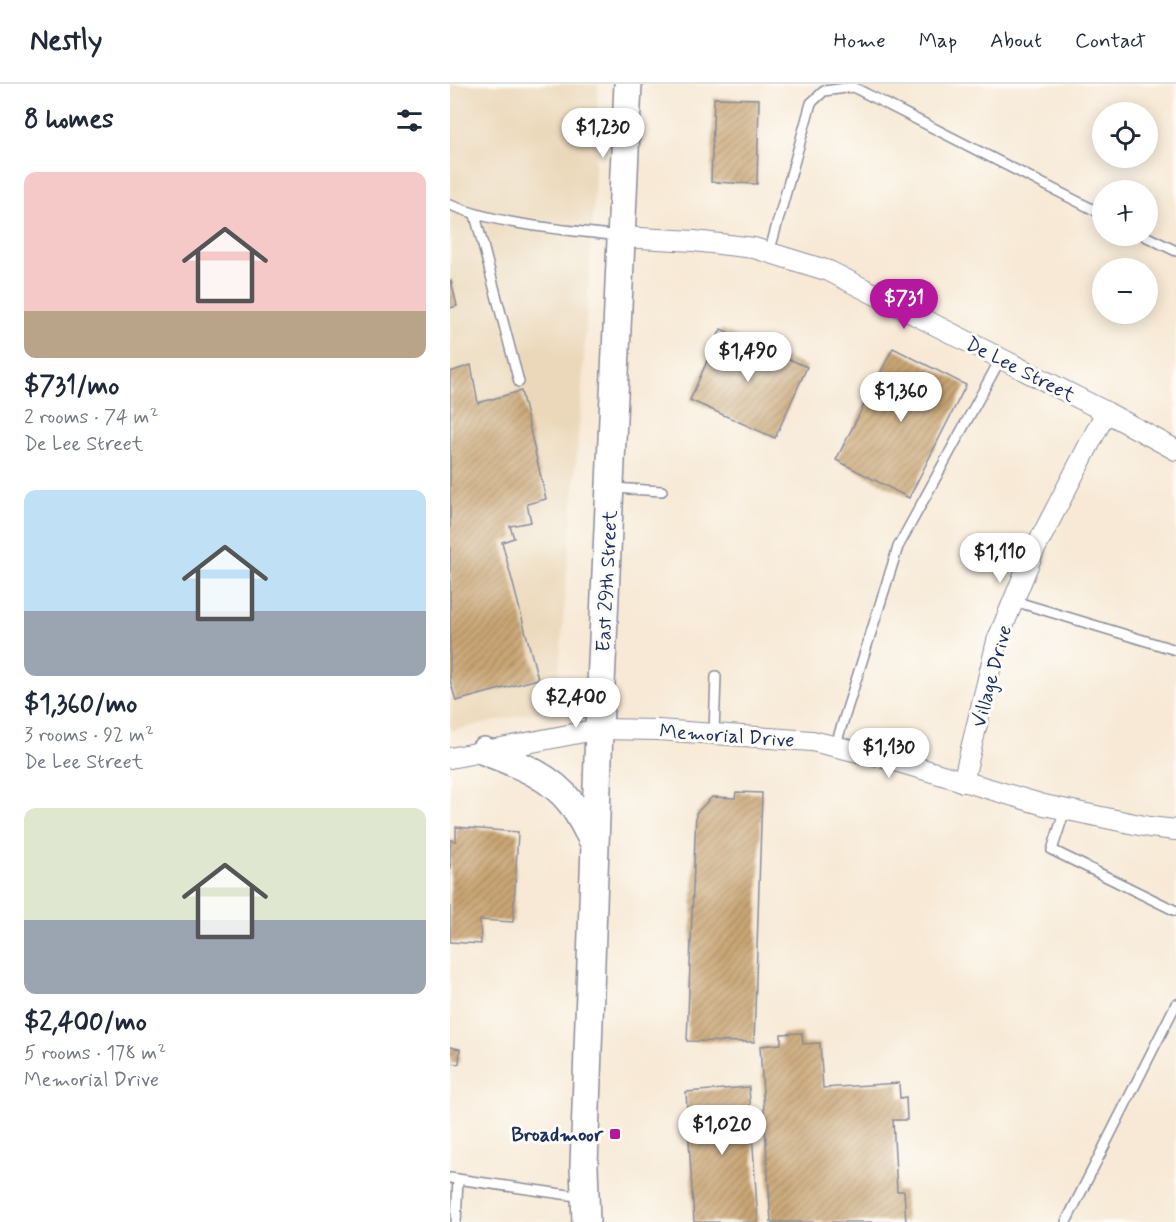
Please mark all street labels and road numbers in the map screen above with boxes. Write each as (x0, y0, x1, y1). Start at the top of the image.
street label: De Lee Street (961, 331, 1080, 410)
street label: East 29th Street (590, 509, 625, 653)
street label: Village Drive (966, 622, 1019, 730)
street label: Memorial Drive (659, 718, 795, 755)

